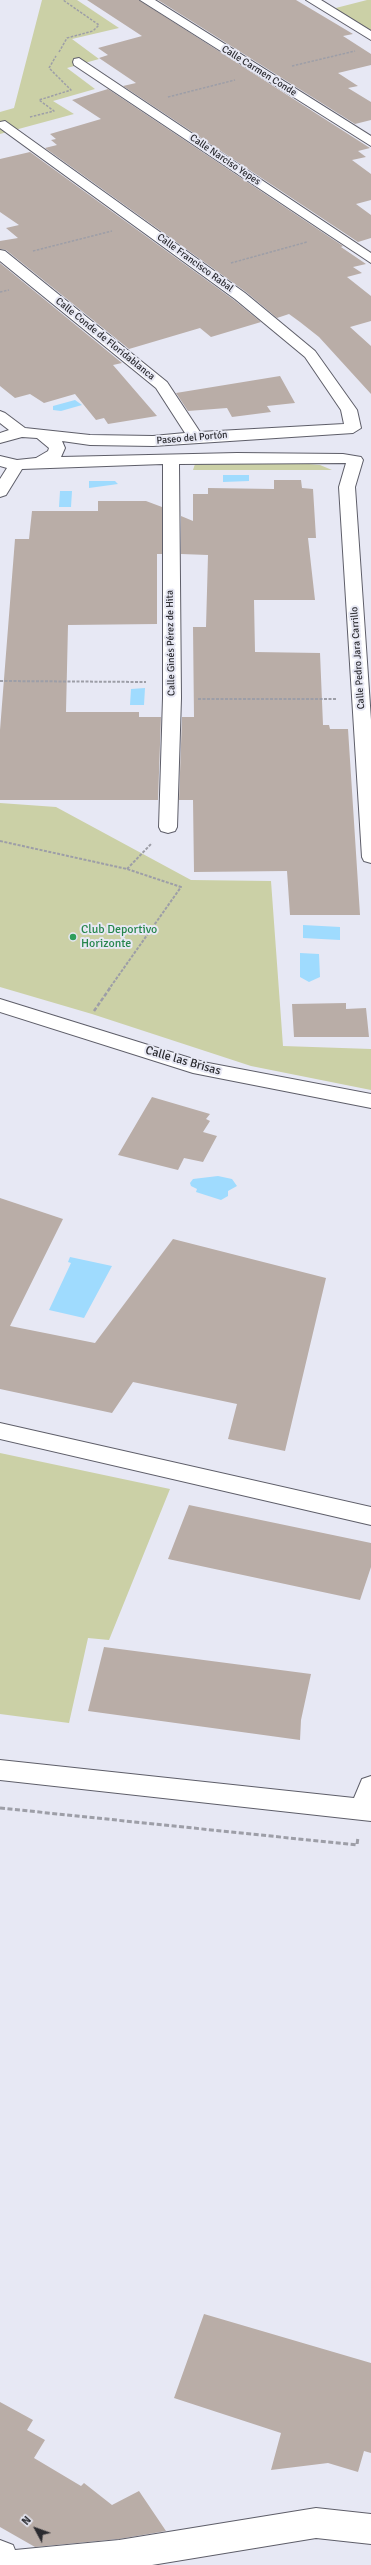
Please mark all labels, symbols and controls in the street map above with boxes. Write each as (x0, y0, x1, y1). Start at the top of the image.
street label: Calle Carmen Conde (219, 43, 299, 99)
street label: Calle Narciso Yepes (187, 132, 263, 188)
street label: Calle Francisco Rabal (155, 231, 235, 295)
street label: Calle Conde de Floridablanca (53, 295, 157, 383)
street label: Paseo del Portón (156, 429, 228, 447)
street label: Calle Ginés Pérez de Hita (164, 590, 178, 696)
street label: Calle Pedro Jara Carrillo (348, 606, 368, 710)
place label: Club Deportivo Horizonte (81, 923, 157, 951)
marker: Club Deportivo Horizonte (68, 932, 78, 942)
street label: Calle las Brisas (144, 1043, 222, 1079)
north arrow (16, 2509, 56, 2549)
text: N (19, 2514, 34, 2528)

